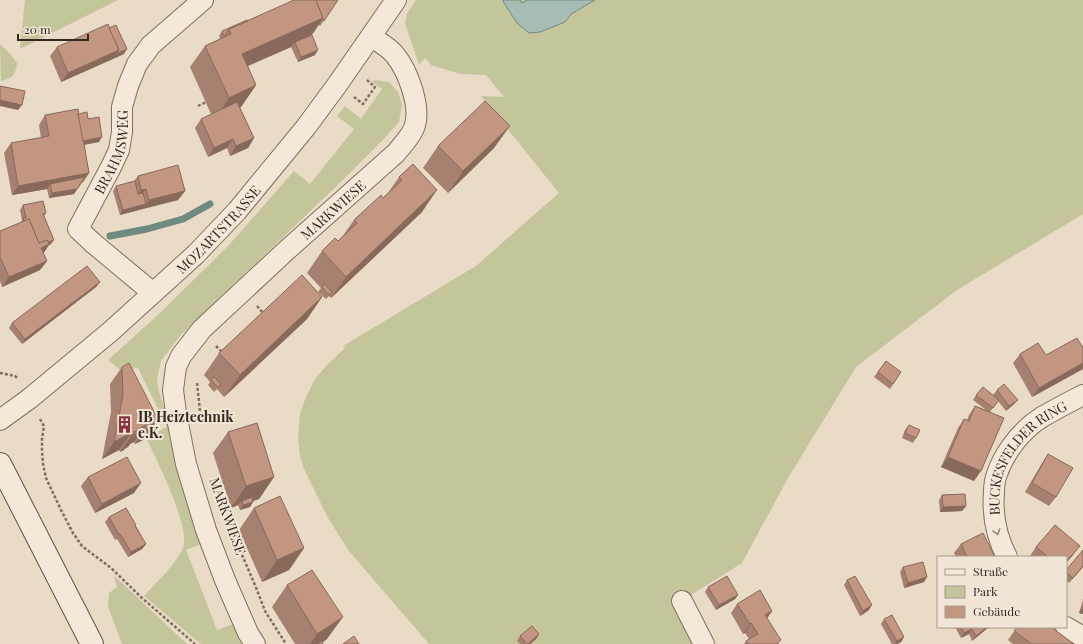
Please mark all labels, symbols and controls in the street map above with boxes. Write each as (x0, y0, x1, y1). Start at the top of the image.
scale bar (18, 16, 88, 42)
text: 20 m (24, 21, 51, 37)
street label: BRAHMSWEG (89, 110, 132, 197)
street label: MARKWIESE (296, 175, 369, 243)
street label: MOZARTSTRASSE (172, 181, 264, 277)
street label: BUCKESFELDER RING (984, 396, 1070, 516)
place label: IB Heiztechnik e.K. (138, 407, 234, 442)
building icon: IB Heiztechnik e.K. (115, 414, 135, 434)
street label: MARKWIESE (205, 475, 251, 557)
one-way arrow (992, 528, 1001, 535)
legend (937, 556, 1067, 628)
text: Straße (973, 563, 1008, 579)
text: Park (973, 583, 998, 599)
text: Gebäude (973, 603, 1020, 619)

